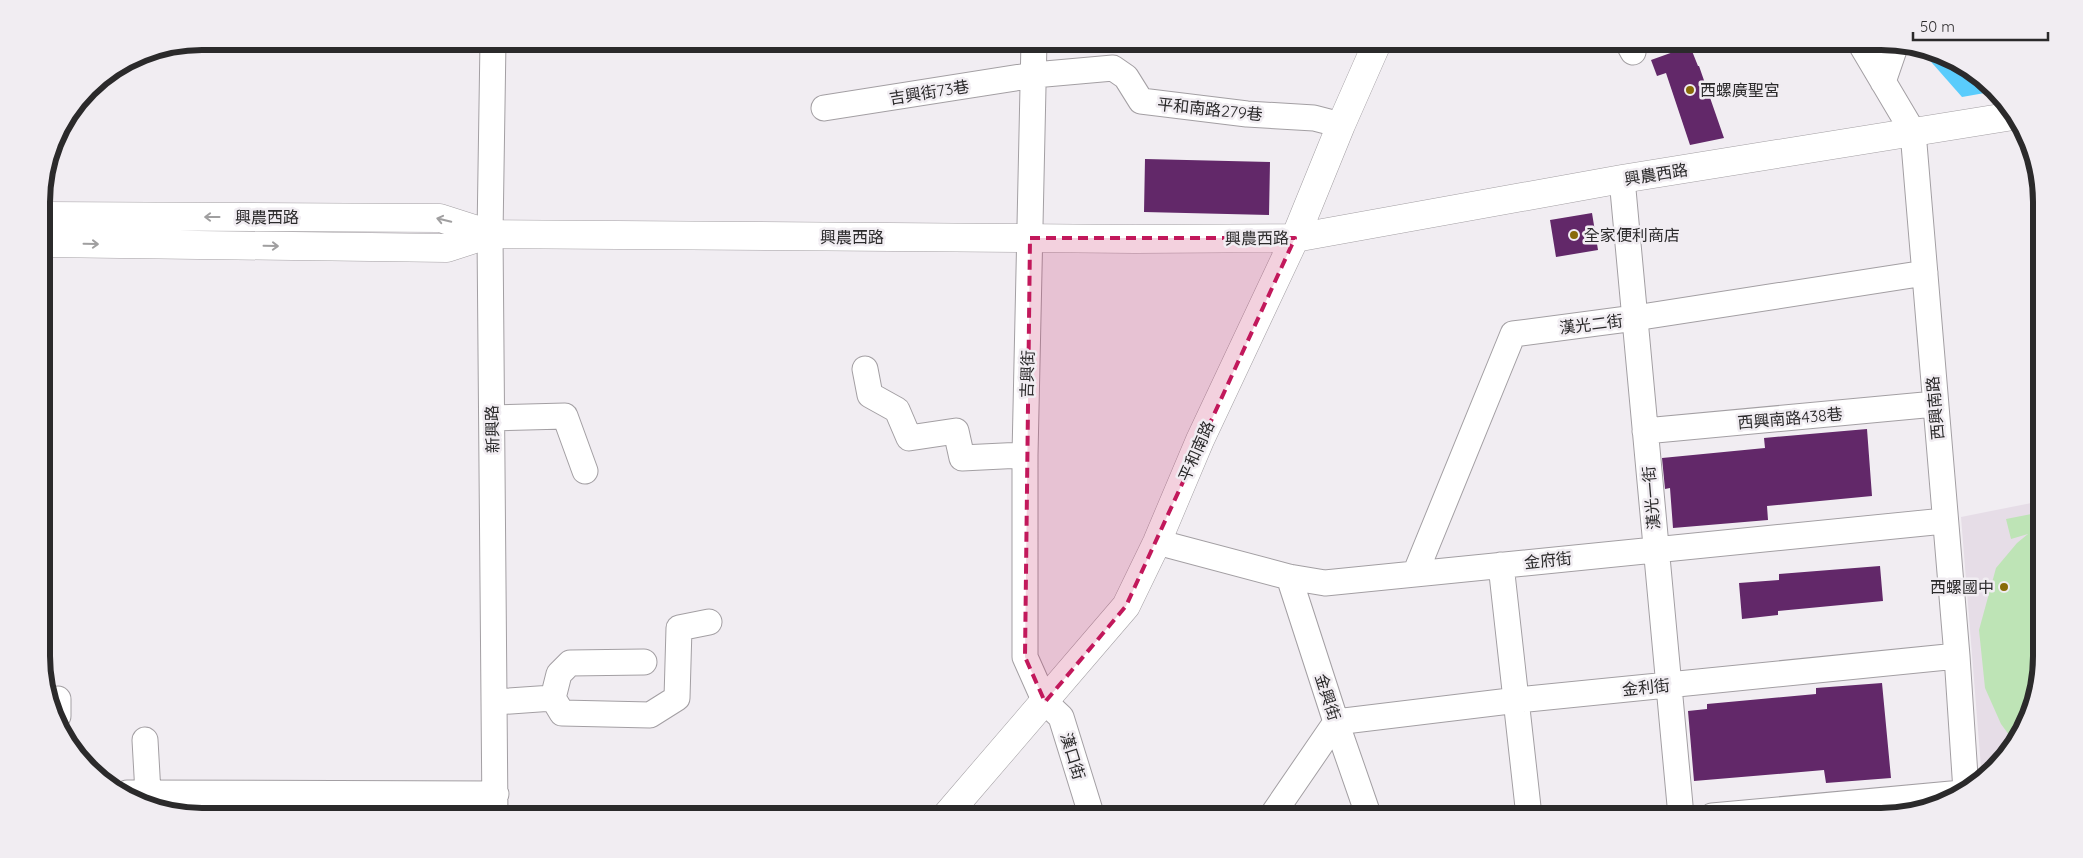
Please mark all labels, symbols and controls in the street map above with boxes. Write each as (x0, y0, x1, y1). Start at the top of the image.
scale bar (1913, 10, 2048, 42)
text: 50 m (1920, 17, 1955, 36)
street label: 吉興街73巷 (888, 76, 970, 108)
place label: 西螺廣聖宮 (1700, 80, 1780, 100)
marker: 西螺廣聖宮 (1684, 84, 1696, 96)
street label: 平和南路279巷 (1156, 94, 1264, 124)
street label: 興農西路 (1623, 159, 1689, 189)
street label: 興農西路 (235, 207, 299, 227)
one-way arrow (204, 212, 220, 222)
one-way arrow (436, 215, 452, 224)
place label: 全家便利商店 (1584, 225, 1680, 245)
street label: 興農西路 (820, 227, 884, 247)
street label: 興農西路 (1225, 227, 1289, 249)
marker: 全家便利商店 (1568, 229, 1580, 241)
one-way arrow (82, 239, 98, 249)
one-way arrow (262, 241, 278, 251)
street label: 漢光二街 (1558, 310, 1624, 338)
street label: 吉興街 (1016, 350, 1038, 398)
street label: 西興南路 (1922, 375, 1948, 441)
street label: 西興南路438巷 (1737, 403, 1843, 433)
street label: 新興路 (482, 405, 502, 453)
street label: 平和南路 (1174, 418, 1218, 484)
street label: 漢光一街 (1638, 465, 1664, 531)
street label: 金府街 (1523, 548, 1573, 572)
place label: 西螺國中 (1930, 577, 1994, 597)
marker: 西螺國中 (1998, 581, 2010, 593)
street label: 金興街 (1311, 671, 1345, 723)
street label: 金利街 (1621, 675, 1671, 699)
street label: 漢口街 (1056, 730, 1090, 782)

